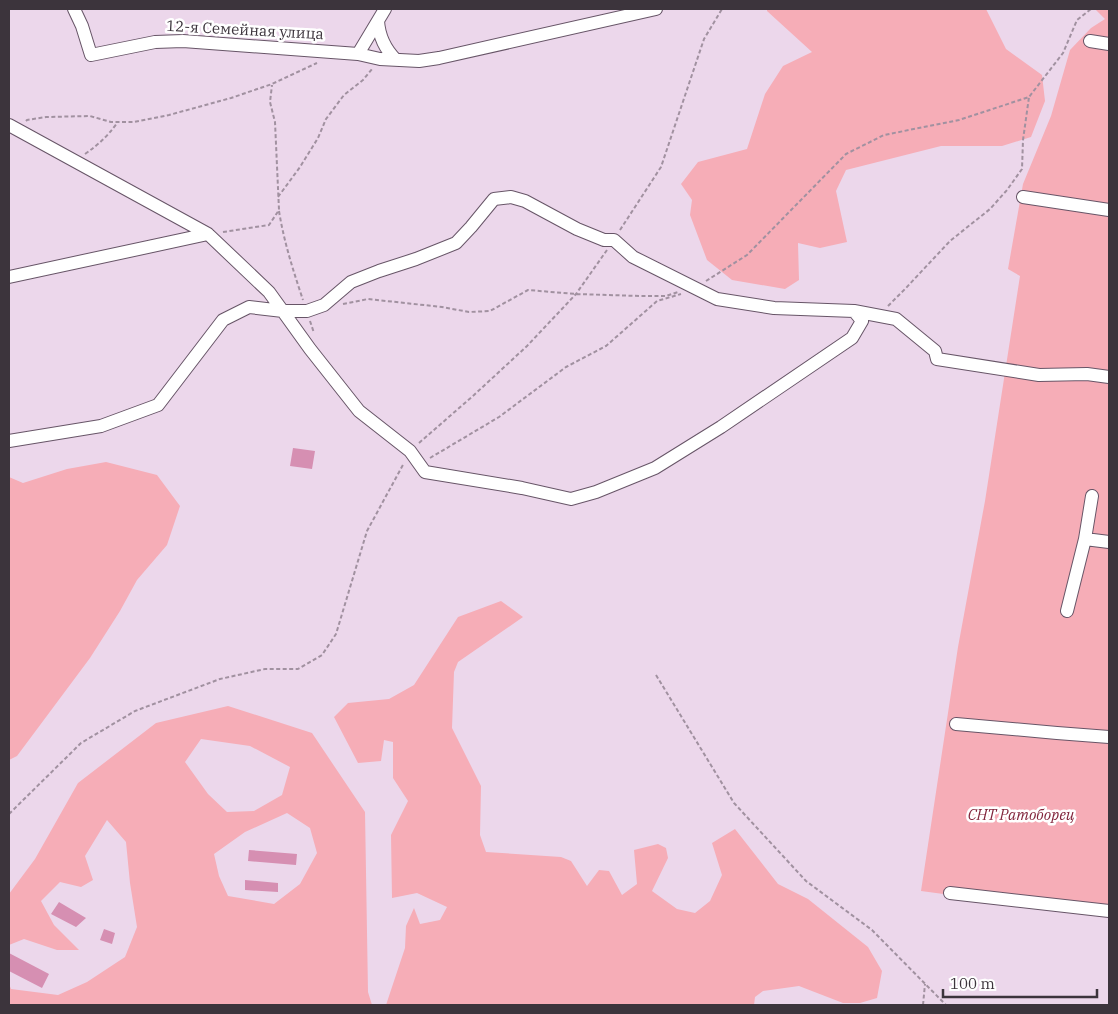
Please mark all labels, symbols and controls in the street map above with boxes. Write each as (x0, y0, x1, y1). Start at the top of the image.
street label: 12-я Семейная улица (166, 16, 324, 43)
park label: СНТ Ратоборец (968, 805, 1075, 824)
scale bar (943, 966, 1097, 998)
text: 100 m (950, 974, 995, 993)

